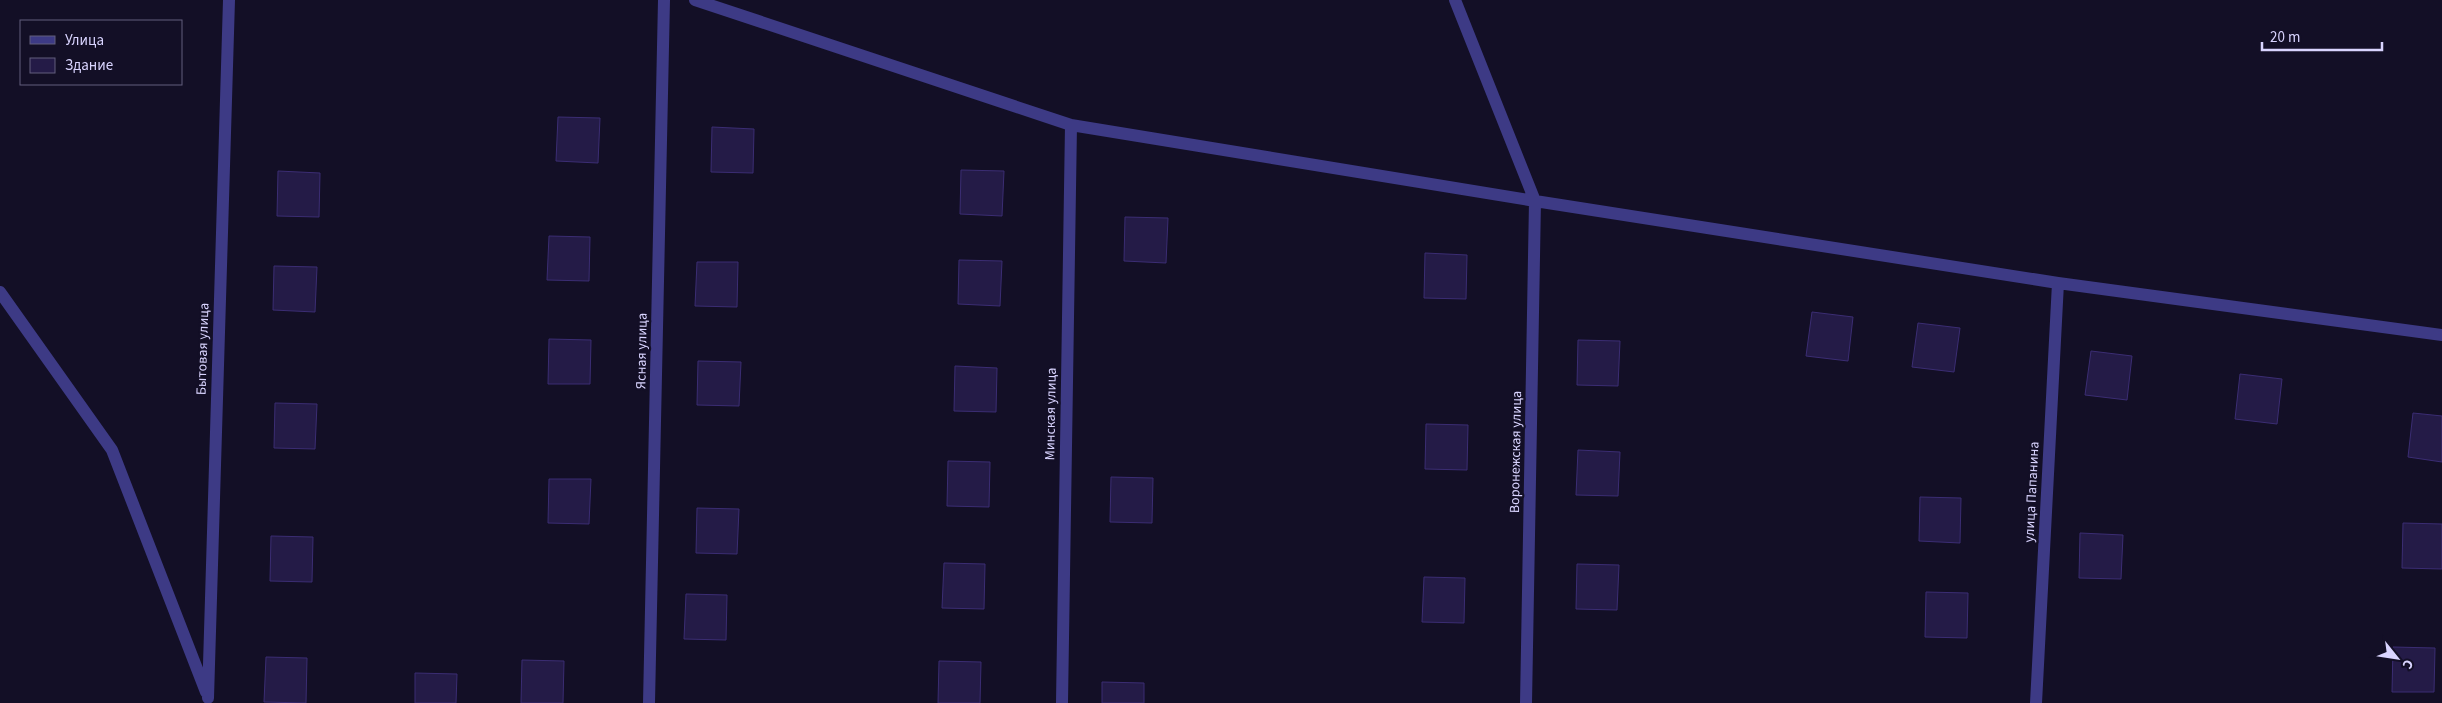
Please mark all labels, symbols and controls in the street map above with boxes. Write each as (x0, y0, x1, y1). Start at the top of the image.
legend (20, 20, 182, 85)
scale bar (2262, 20, 2382, 52)
text: 20 m (2270, 27, 2300, 48)
text: Улица (65, 30, 104, 51)
text: Здание (65, 55, 113, 76)
street label: Бытовая улица (191, 303, 215, 395)
street label: Ясная улица (631, 313, 653, 389)
street label: Минская улица (1040, 367, 1062, 461)
street label: Воронежская улица (1505, 391, 1527, 513)
street label: улица Папанина (2019, 441, 2045, 543)
north arrow (2372, 633, 2422, 683)
text: С (2397, 655, 2418, 673)

